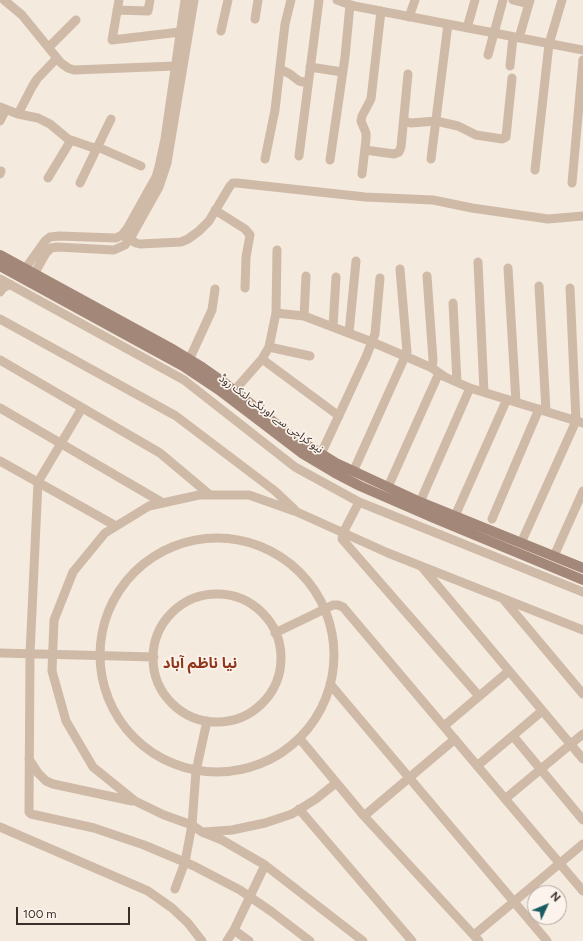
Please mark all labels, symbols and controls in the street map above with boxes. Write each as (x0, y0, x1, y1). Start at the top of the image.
street label: نیو کراچی سے اورنگی لنک روڈ (216, 372, 326, 456)
district label: نیا ناظم آباد (163, 655, 237, 673)
north arrow (527, 885, 567, 925)
text: N (548, 889, 563, 905)
scale bar (18, 899, 132, 925)
text: 100 m (23, 907, 57, 921)

